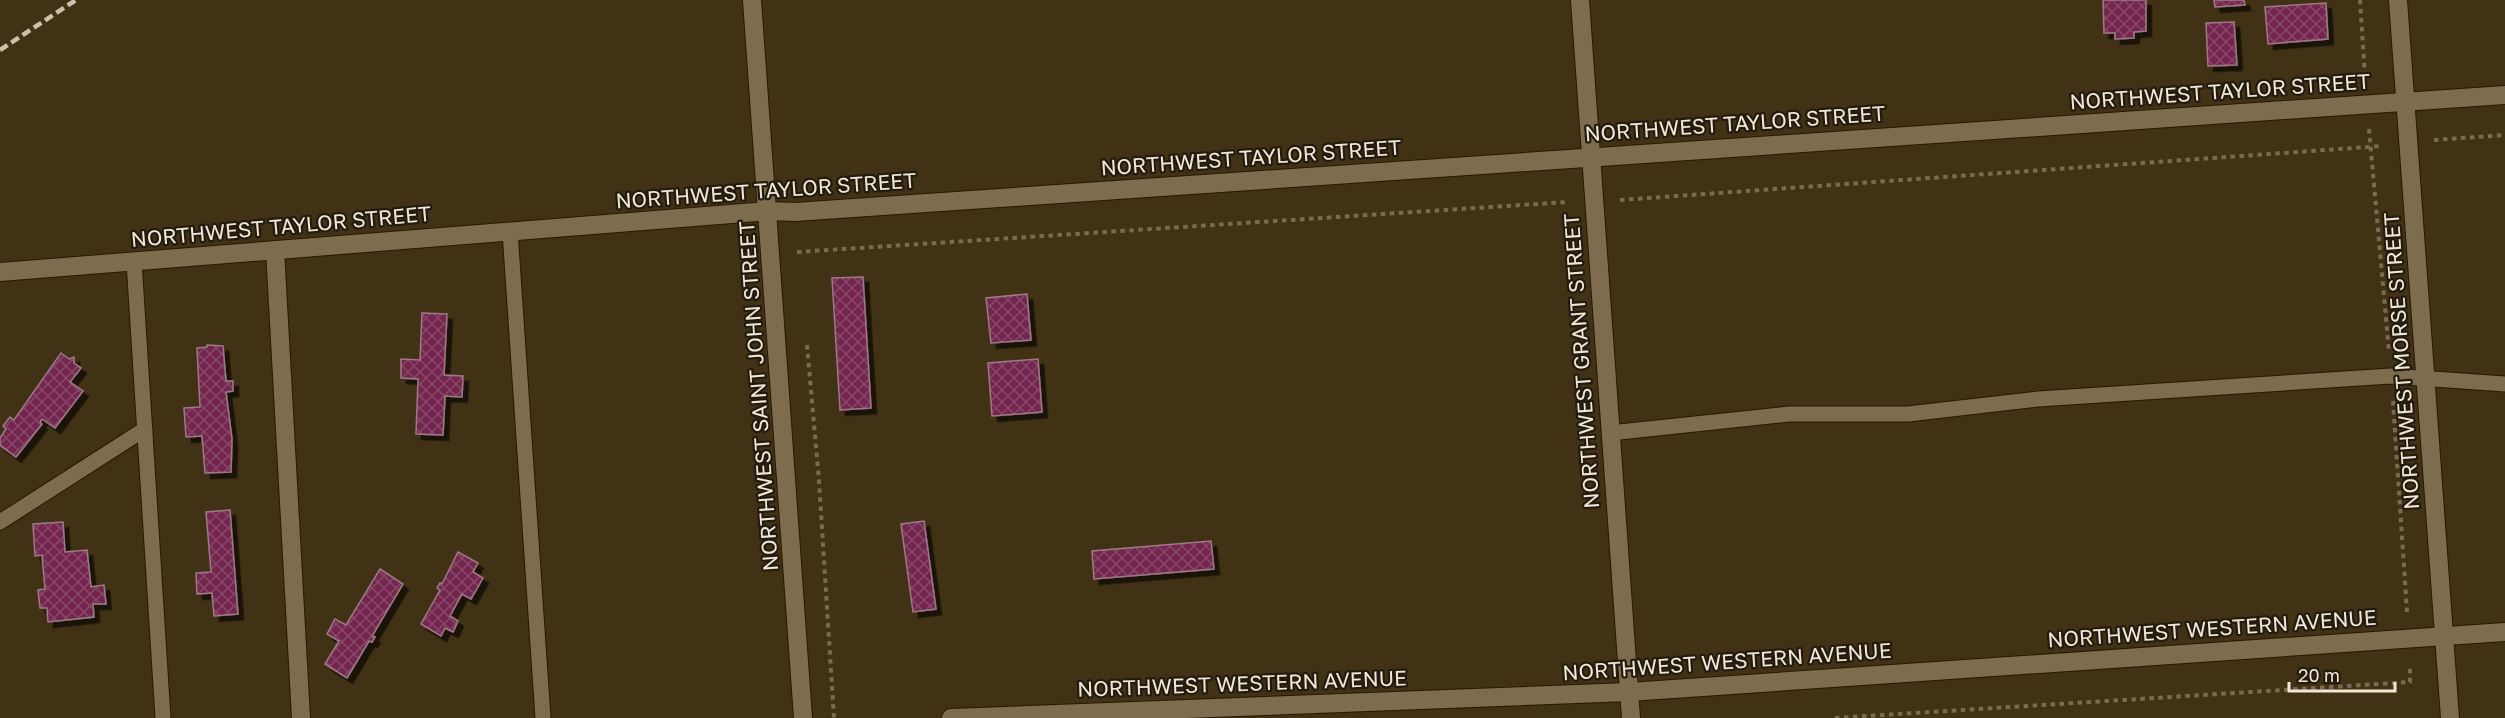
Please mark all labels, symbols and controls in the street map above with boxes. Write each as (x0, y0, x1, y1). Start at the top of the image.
street label: NORTHWEST TAYLOR STREET (2069, 68, 2371, 114)
street label: NORTHWEST TAYLOR STREET (1584, 100, 1886, 146)
street label: NORTHWEST TAYLOR STREET (1100, 134, 1402, 180)
street label: NORTHWEST TAYLOR STREET (615, 167, 917, 213)
street label: NORTHWEST TAYLOR STREET (130, 200, 432, 252)
street label: NORTHWEST MORSE STREET (2378, 212, 2424, 511)
street label: NORTHWEST GRANT STREET (1558, 213, 1604, 510)
street label: NORTHWEST SAINT JOHN STREET (733, 220, 783, 572)
street label: NORTHWEST WESTERN AVENUE (2047, 604, 2377, 652)
street label: NORTHWEST WESTERN AVENUE (1562, 637, 1892, 685)
scale bar (2289, 655, 2396, 693)
street label: NORTHWEST WESTERN AVENUE (1077, 664, 1407, 702)
text: 20 m (2298, 664, 2340, 686)

